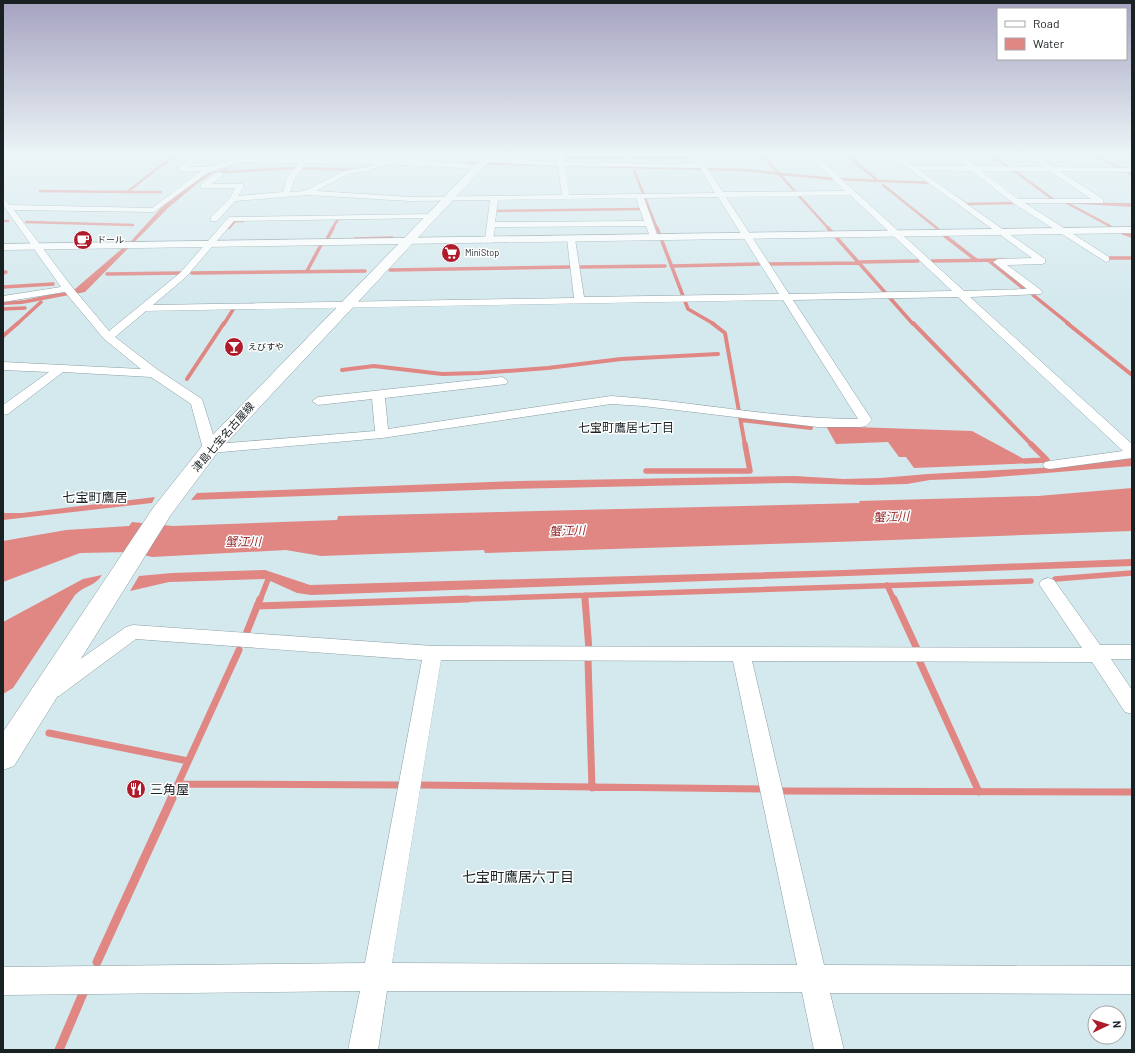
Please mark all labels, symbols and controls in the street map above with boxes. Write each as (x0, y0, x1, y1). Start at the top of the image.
legend (997, 8, 1127, 60)
text: Road (1033, 16, 1060, 30)
text: Water (1033, 36, 1065, 50)
cafe icon: ドール (72, 229, 94, 251)
place label: ドール (97, 234, 124, 245)
supermarket icon: MiniStop (440, 242, 462, 264)
place label: MiniStop (465, 247, 499, 258)
bar icon: えびすや (223, 336, 245, 358)
place label: えびすや (248, 341, 284, 352)
street label: 津島七宝名古屋線 (189, 399, 256, 474)
district label: 七宝町鷹居七丁目 (578, 420, 674, 434)
district label: 七宝町鷹居 (62, 489, 128, 505)
water label: 蟹江川 (873, 508, 911, 524)
water label: 蟹江川 (549, 522, 587, 538)
water label: 蟹江川 (225, 534, 263, 548)
restaurant icon: 三角屋 (125, 778, 147, 800)
place label: 三角屋 (150, 781, 189, 797)
district label: 七宝町鷹居六丁目 (462, 868, 574, 885)
north arrow (1087, 1005, 1127, 1045)
text: N (1111, 1020, 1124, 1028)

